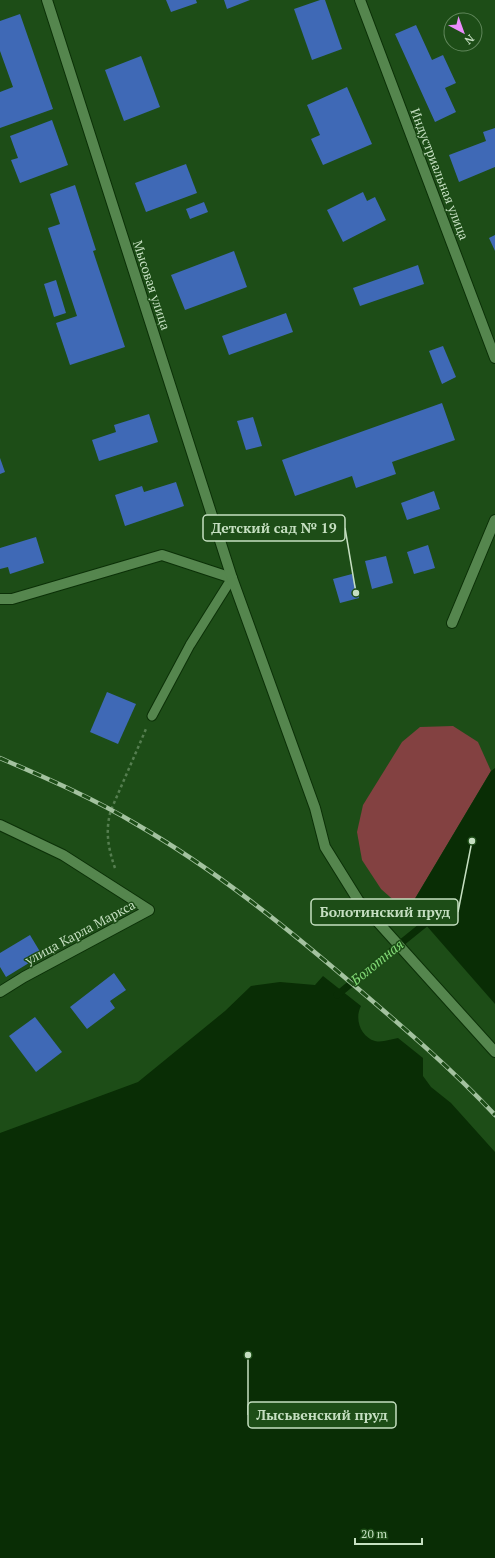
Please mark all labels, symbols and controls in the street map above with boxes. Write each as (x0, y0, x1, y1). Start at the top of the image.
north arrow (443, 12, 483, 52)
text: N (461, 32, 477, 48)
street label: Индустриальная улица (407, 106, 474, 243)
street label: Мысовая улица (129, 238, 175, 333)
callout: Детский сад № 19 (203, 515, 345, 541)
text: Детский сад № 19 (211, 518, 337, 537)
street label: улица Карла Маркса (21, 895, 139, 969)
callout: Болотинский пруд (311, 899, 458, 925)
text: Болотинский пруд (320, 902, 451, 921)
water label: Болотная (345, 934, 407, 989)
callout: Лысьвенский пруд (248, 1402, 396, 1428)
text: Лысьвенский пруд (255, 1405, 388, 1424)
scale bar (355, 1520, 422, 1546)
text: 20 m (361, 1526, 388, 1541)

